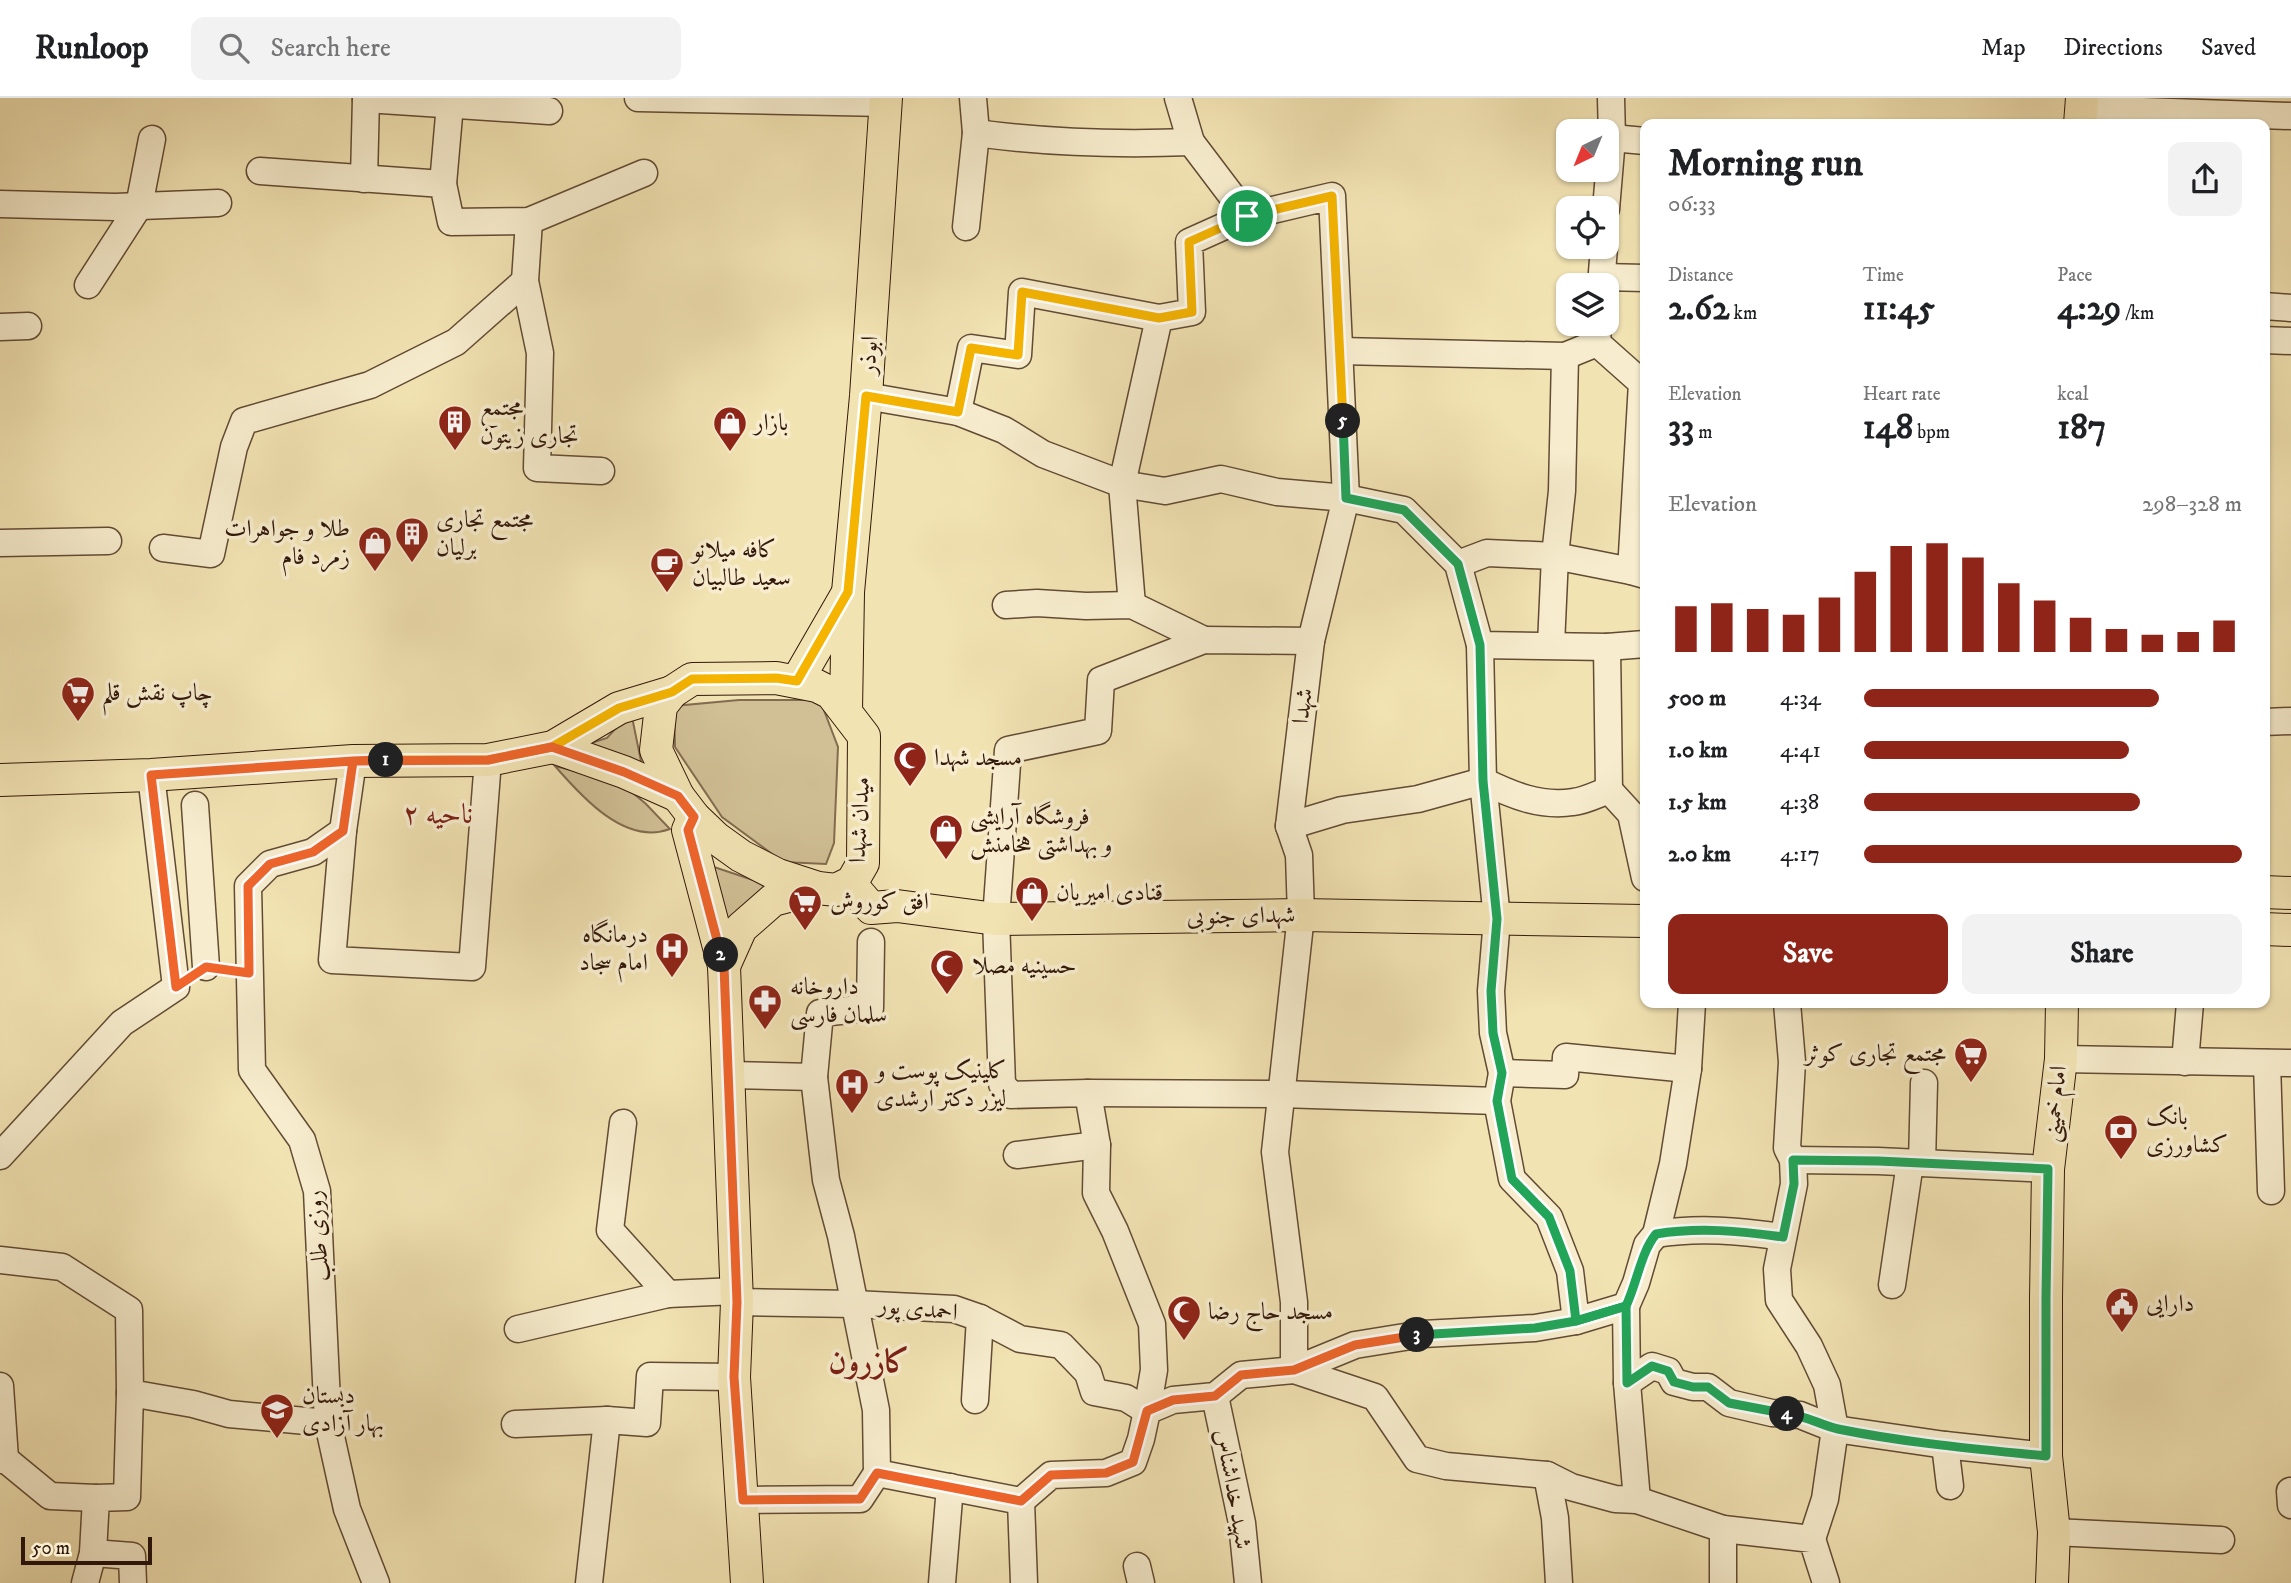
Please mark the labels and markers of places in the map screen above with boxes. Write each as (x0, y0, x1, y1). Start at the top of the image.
pin (1217, 186, 1277, 246)
place label: مجتمع تجاری زیتون (480, 393, 579, 451)
building icon: مجتمع تجاری زیتون (436, 403, 474, 452)
shop icon: بازار (711, 404, 749, 453)
pin: 5 (1326, 404, 1360, 438)
place label: بازار (752, 408, 788, 438)
place label: مجتمع تجاری برلیان (436, 505, 534, 563)
place label: طلا و جواهرات زمرد فام (224, 514, 350, 577)
building icon: مجتمع تجاری برلیان (393, 515, 431, 564)
shop icon: طلا و جواهرات زمرد فام (356, 524, 394, 573)
place label: کافه میلانو سعید طالبیان (690, 535, 791, 593)
cafe icon: کافه میلانو سعید طالبیان (648, 545, 686, 594)
supermarket icon: چاپ نقش قلم (59, 674, 97, 723)
place label: چاپ نقش قلم (102, 678, 213, 716)
mosque icon: مسجد شهدا (891, 739, 929, 788)
pin: 1 (368, 742, 404, 778)
place label: مسجد شهدا (934, 743, 1022, 773)
place label: فروشگاه آرایشی و بهداشتی هخامنش (970, 801, 1112, 861)
shop icon: فروشگاه آرایشی و بهداشتی هخامنش (927, 812, 965, 861)
shop icon: قنادی امیریان (1013, 874, 1051, 923)
place label: قنادی امیریان (1056, 878, 1163, 908)
supermarket icon: افق کوروش (786, 883, 824, 932)
place label: افق کوروش (830, 887, 929, 917)
place label: درمانگاه امام سجاد (579, 919, 648, 983)
hospital icon: درمانگاه امام سجاد (653, 930, 691, 979)
pin: 2 (704, 938, 738, 972)
mosque icon: حسینیه مصلا (928, 947, 966, 996)
place label: حسینیه مصلا (972, 951, 1076, 981)
place label: داروخانه سلمان فارسی (790, 972, 887, 1031)
pharmacy icon: داروخانه سلمان فارسی (746, 982, 784, 1031)
supermarket icon: مجتمع تجاری کوثر (1952, 1035, 1990, 1084)
place label: مجتمع تجاری کوثر (1802, 1039, 1946, 1075)
place label: کلینیک پوست و لیزر دکتر ارشدی (873, 1056, 1007, 1114)
hospital icon: کلینیک پوست و لیزر دکتر ارشدی (833, 1066, 871, 1115)
place label: بانک کشاورزی (2146, 1102, 2228, 1160)
bank icon: بانک کشاورزی (2102, 1112, 2140, 1161)
public building icon: دارایی (2103, 1285, 2141, 1334)
place label: دارایی (2146, 1289, 2194, 1319)
mosque icon: مسجد حاج رضا (1165, 1293, 1203, 1342)
place label: مسجد حاج رضا (1208, 1297, 1333, 1332)
pin: 3 (1400, 1318, 1434, 1352)
place label: دبستان بهار آزادی (302, 1381, 384, 1439)
school or university icon: دبستان بهار آزادی (258, 1391, 296, 1440)
pin: 4 (1770, 1396, 1804, 1432)

